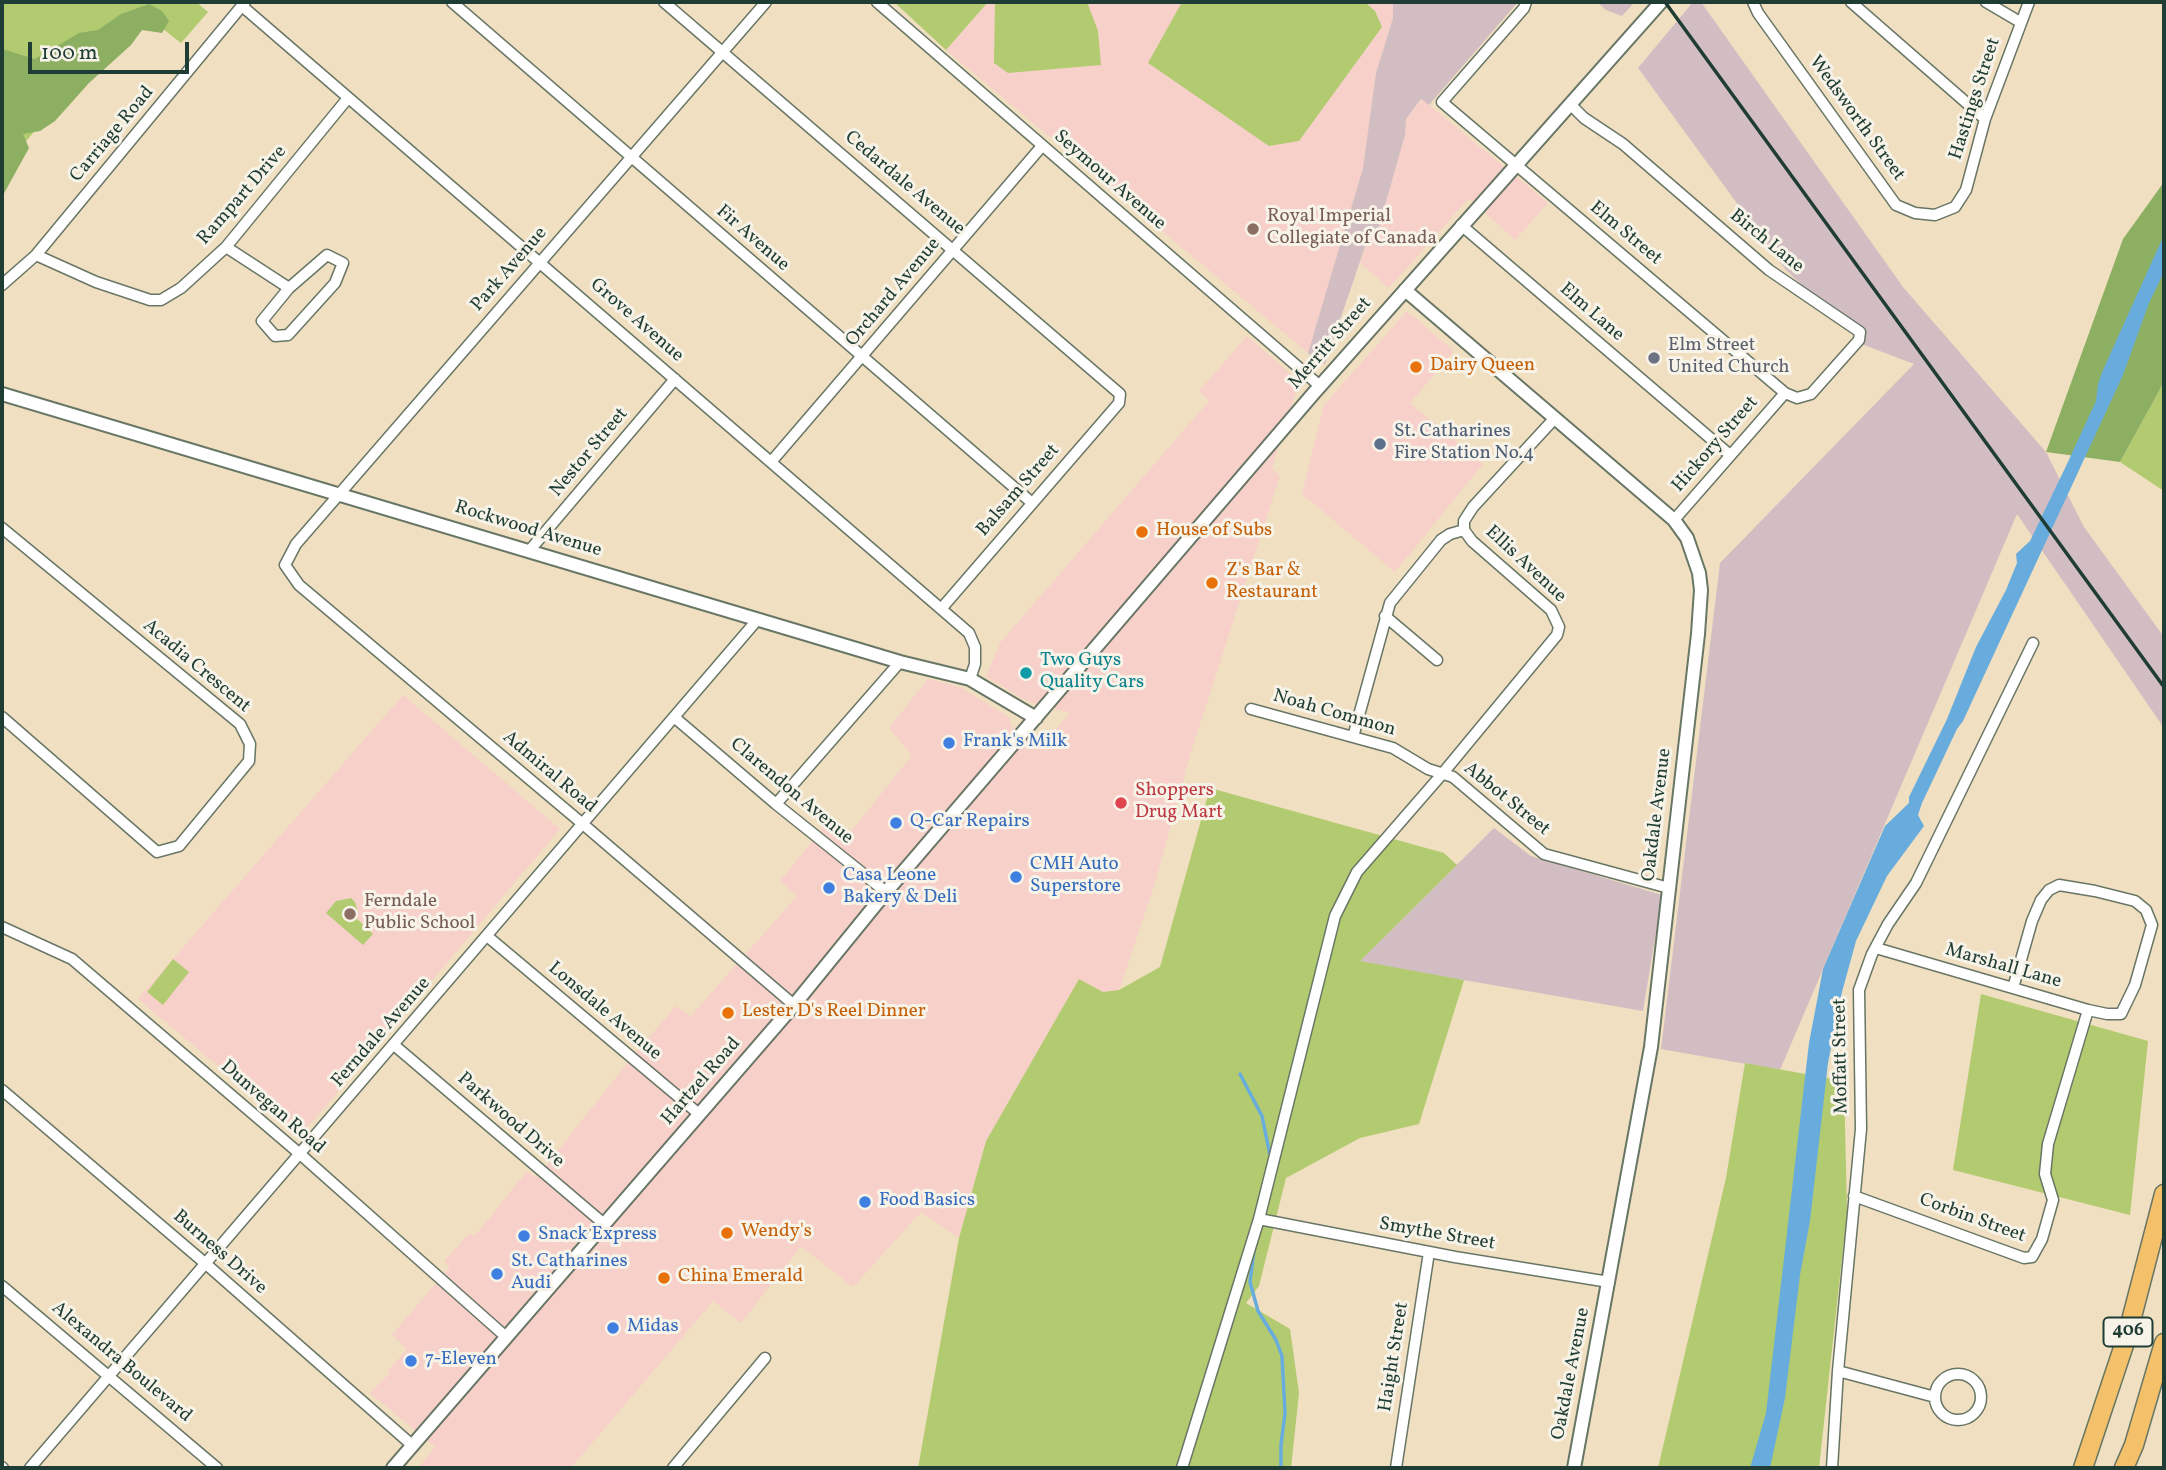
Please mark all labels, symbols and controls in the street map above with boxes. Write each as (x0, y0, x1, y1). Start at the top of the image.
scale bar (32, 28, 192, 72)
street label: Hastings Street (1946, 35, 2006, 163)
text: 100 m (41, 39, 98, 68)
street label: Wedsworth Street (1803, 52, 1909, 186)
street label: Carriage Road (66, 82, 160, 188)
street label: Seymour Avenue (1048, 126, 1170, 236)
street label: Cedardale Avenue (839, 127, 969, 241)
street label: Rampart Drive (194, 142, 292, 250)
street label: Elm Street (1584, 197, 1666, 271)
street label: Fir Avenue (711, 201, 793, 277)
street label: Birch Lane (1724, 205, 1808, 279)
place label: Royal Imperial Collegiate of Canada (1267, 207, 1437, 251)
marker: Royal Imperial Collegiate of Canada (1245, 221, 1261, 237)
street label: Park Avenue (467, 223, 553, 317)
street label: Orchard Avenue (842, 234, 946, 352)
street label: Grove Avenue (585, 274, 687, 368)
street label: Elm Lane (1554, 279, 1628, 347)
street label: Merritt Street (1285, 293, 1377, 395)
place label: Elm Street United Church (1668, 336, 1790, 380)
marker: Elm Street United Church (1646, 350, 1662, 366)
place label: Dairy Queen (1430, 356, 1535, 378)
marker: Dairy Queen (1408, 359, 1424, 375)
street label: Hickory Street (1668, 392, 1764, 498)
street label: Nestor Street (546, 404, 634, 502)
place label: St. Catharines Fire Station No.4 (1394, 422, 1534, 466)
marker: St. Catharines Fire Station No.4 (1372, 436, 1388, 452)
street label: Balsam Street (973, 440, 1065, 542)
street label: Rockwood Avenue (452, 497, 604, 563)
place label: House of Subs (1156, 521, 1272, 543)
street label: Ellis Avenue (1480, 522, 1570, 608)
marker: House of Subs (1134, 524, 1150, 540)
place label: Z's Bar & Restaurant (1226, 561, 1318, 605)
marker: Z's Bar & Restaurant (1204, 575, 1220, 591)
street label: Acadia Crescent (137, 615, 255, 719)
place label: Two Guys Quality Cars (1040, 651, 1144, 695)
marker: Two Guys Quality Cars (1018, 665, 1034, 681)
street label: Noah Common (1270, 686, 1398, 742)
street label: Admiral Road (497, 727, 601, 819)
place label: Frank's Milk (963, 732, 1067, 754)
street label: Clarendon Avenue (725, 734, 857, 850)
marker: Frank's Milk (941, 735, 957, 751)
street label: Oakdale Avenue (1639, 747, 1677, 883)
street label: Abbot Street (1458, 758, 1554, 842)
place label: Shoppers Drug Mart (1135, 781, 1223, 825)
marker: Shoppers Drug Mart (1113, 795, 1129, 811)
place label: Q-Car Repairs (910, 812, 1030, 834)
marker: Q-Car Repairs (888, 815, 904, 831)
place label: CMH Auto Superstore (1030, 855, 1121, 899)
place label: Casa Leone Bakery & Deli (843, 866, 958, 910)
marker: CMH Auto Superstore (1008, 869, 1024, 885)
marker: Casa Leone Bakery & Deli (821, 880, 837, 896)
place label: Ferndale Public School (364, 892, 475, 936)
marker: Ferndale Public School (342, 906, 358, 922)
street label: Marshall Lane (1942, 940, 2064, 994)
street label: Lonsdale Avenue (543, 958, 665, 1066)
street label: Ferndale Avenue (328, 973, 436, 1093)
street label: Moffatt Street (1830, 998, 1854, 1114)
place label: Lester D's Reel Dinner (742, 1002, 926, 1024)
marker: Lester D's Reel Dinner (720, 1005, 736, 1021)
street label: Hartzel Road (658, 1033, 746, 1131)
street label: Dunvegan Road (215, 1056, 329, 1160)
street label: Parkwood Drive (452, 1068, 568, 1174)
street label: Corbin Street (1916, 1189, 2028, 1249)
place label: Food Basics (879, 1191, 975, 1213)
marker: Food Basics (857, 1194, 873, 1210)
street label: Burness Drive (167, 1206, 271, 1300)
street label: Smythe Street (1377, 1214, 1497, 1256)
place label: Wendy's (741, 1222, 812, 1244)
place label: Snack Express (538, 1225, 657, 1247)
marker: Wendy's (719, 1225, 735, 1241)
marker: Snack Express (516, 1228, 532, 1244)
place label: St. Catharines Audi (511, 1252, 628, 1296)
marker: St. Catharines Audi (489, 1266, 505, 1282)
place label: China Emerald (678, 1267, 803, 1289)
marker: China Emerald (656, 1270, 672, 1286)
street label: Alexandra Boulevard (46, 1298, 196, 1428)
street label: Haight Street (1375, 1301, 1415, 1413)
street label: Oakdale Avenue (1548, 1306, 1596, 1442)
place label: Midas (627, 1317, 679, 1339)
road number: 406 (2104, 1317, 2152, 1346)
marker: Midas (605, 1320, 621, 1336)
place label: 7-Eleven (425, 1350, 497, 1372)
marker: 7-Eleven (403, 1353, 419, 1369)

